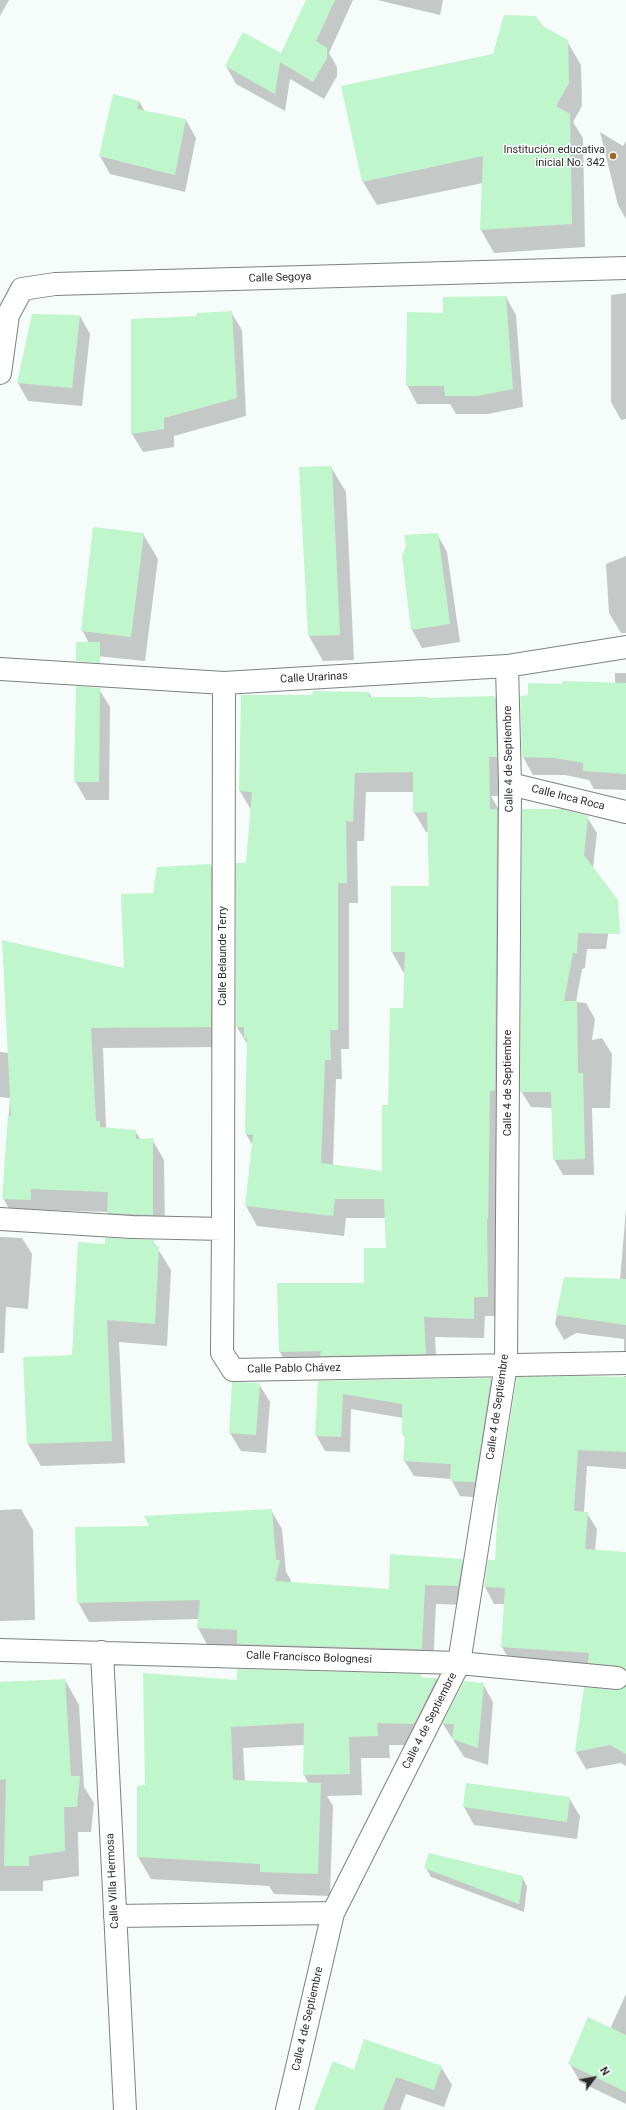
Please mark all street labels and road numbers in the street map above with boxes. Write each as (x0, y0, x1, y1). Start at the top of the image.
street label: Calle Segoya (248, 270, 312, 286)
street label: Calle Urarinas (280, 670, 348, 686)
street label: Calle 4 de Septiembre (501, 706, 517, 812)
street label: Calle Inca Roca (530, 782, 606, 814)
street label: Calle Belaunde Terry (216, 906, 230, 1006)
street label: Calle 4 de Septiembre (501, 1030, 515, 1136)
street label: Calle 4 de Septiembre (484, 1353, 512, 1461)
street label: Calle Pablo Chávez (247, 1362, 341, 1376)
street label: Calle Francisco Bolognesi (246, 1649, 372, 1667)
street label: Calle 4 de Septiembre (400, 1670, 460, 1772)
street label: Calle Villa Hermosa (104, 1833, 122, 1929)
street label: Calle 4 de Septiembre (290, 1966, 326, 2072)

